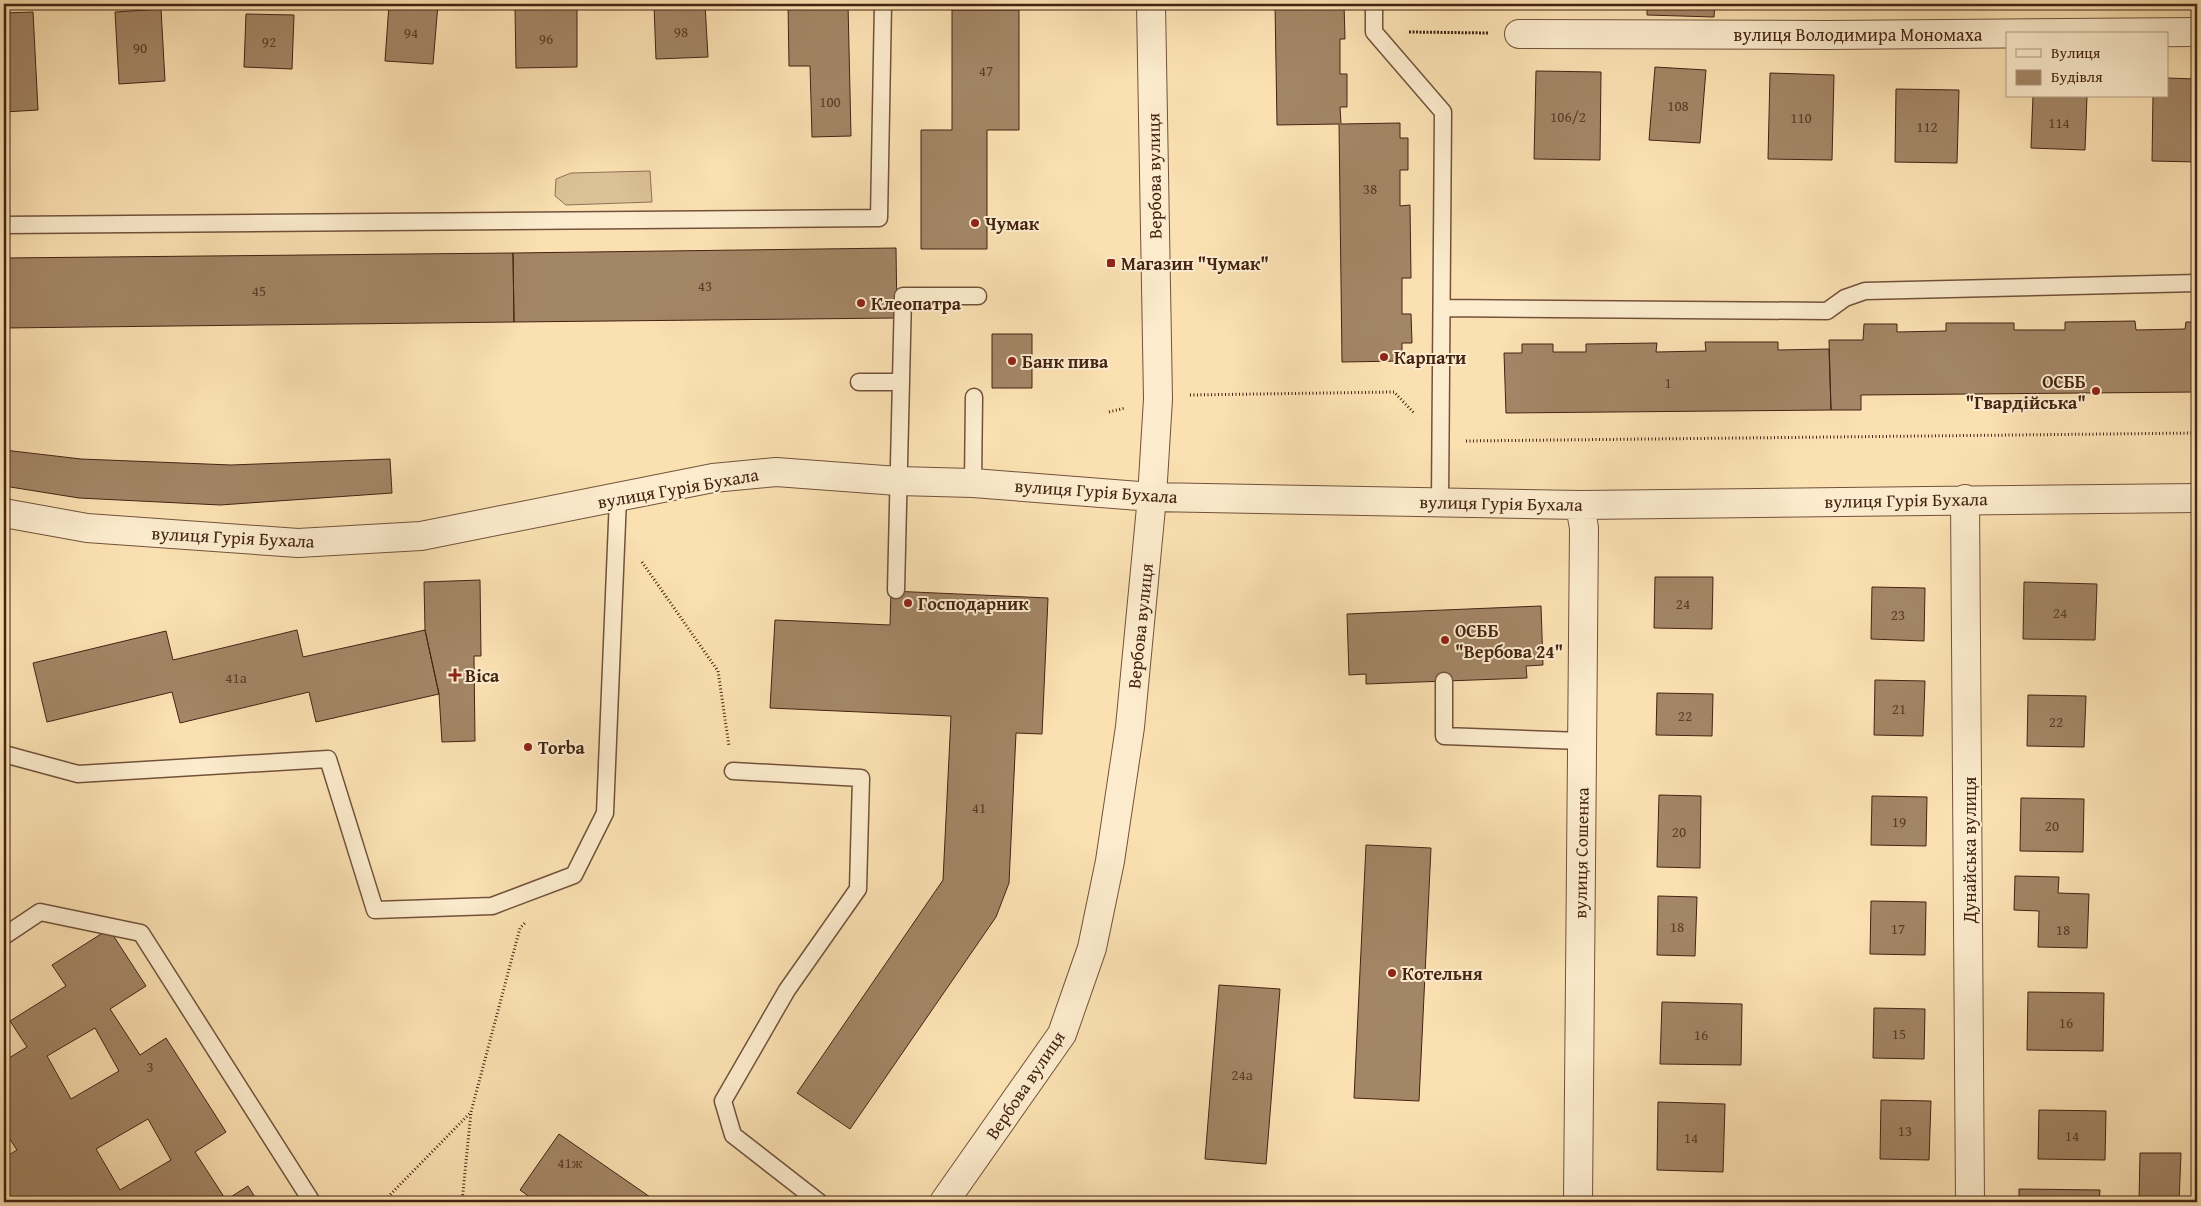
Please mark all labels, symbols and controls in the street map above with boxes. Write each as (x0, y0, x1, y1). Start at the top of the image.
house number: 98 (674, 21, 688, 42)
street label: вулиця Володимира Мономаха (1734, 21, 1983, 48)
house number: 94 (404, 22, 418, 43)
house number: 96 (539, 28, 553, 49)
house number: 92 (262, 31, 276, 52)
legend (2006, 32, 2168, 98)
house number: 90 (133, 37, 147, 58)
text: Вулиця (2051, 42, 2101, 63)
house number: 47 (979, 60, 993, 81)
text: Будівля (2051, 66, 2103, 87)
house number: 100 (819, 91, 841, 112)
house number: 108 (1667, 95, 1689, 116)
house number: 106/2 (1550, 106, 1586, 127)
house number: 110 (1790, 107, 1812, 128)
house number: 114 (2048, 112, 2070, 133)
street label: Вербова вулиця (1139, 113, 1169, 239)
house number: 112 (1916, 116, 1938, 137)
house number: 38 (1363, 178, 1377, 199)
place label: Чумак (985, 210, 1040, 237)
marker: Чумак (969, 217, 981, 229)
place label: Магазин "Чумак" (1121, 250, 1269, 277)
marker: Магазин "Чумак" (1105, 257, 1117, 269)
house number: 43 (698, 275, 712, 296)
house number: 45 (252, 280, 266, 301)
place label: Клеопатра (871, 290, 962, 317)
marker: Клеопатра (855, 297, 867, 309)
place label: Карпати (1394, 344, 1466, 371)
place label: Банк пива (1022, 348, 1109, 375)
marker: Карпати (1378, 351, 1390, 363)
marker: Банк пива (1006, 355, 1018, 367)
place label: ОСББ "Гвардійська" (1965, 368, 2086, 416)
house number: 1 (1664, 372, 1672, 393)
marker: ОСББ "Гвардійська" (2090, 385, 2102, 397)
street label: вулиця Гурія Бухала (595, 460, 761, 515)
street label: вулиця Гурія Бухала (1014, 472, 1179, 510)
street label: вулиця Гурія Бухала (1824, 485, 1988, 515)
street label: вулиця Гурія Бухала (1419, 488, 1583, 518)
street label: вулиця Гурія Бухала (151, 519, 316, 555)
street label: Вербова вулиця (1120, 562, 1160, 690)
place label: Господарник (918, 590, 1029, 617)
house number: 24 (1676, 593, 1690, 614)
marker: Господарник (902, 597, 914, 609)
house number: 24 (2053, 602, 2067, 623)
house number: 23 (1891, 604, 1905, 625)
place label: ОСББ "Вербова 24" (1455, 617, 1563, 665)
marker: ОСББ "Вербова 24" (1439, 634, 1451, 646)
place label: Віса (465, 662, 500, 689)
house number: 41а (225, 667, 248, 688)
marker: Віса (449, 669, 461, 681)
house number: 21 (1892, 698, 1906, 719)
house number: 22 (1678, 705, 1692, 726)
house number: 22 (2049, 711, 2063, 732)
place label: Torba (538, 734, 586, 761)
marker: Torba (522, 741, 534, 753)
street label: Дунайська вулиця (1956, 777, 1983, 924)
street label: вулиця Сошенка (1566, 787, 1596, 919)
house number: 41 (972, 797, 986, 818)
house number: 19 (1892, 811, 1906, 832)
house number: 20 (2045, 815, 2059, 836)
house number: 20 (1672, 821, 1686, 842)
house number: 18 (1670, 916, 1684, 937)
house number: 17 (1891, 918, 1905, 939)
house number: 18 (2056, 919, 2070, 940)
place label: Котельня (1402, 960, 1483, 987)
marker: Котельня (1386, 967, 1398, 979)
house number: 16 (2059, 1012, 2073, 1033)
house number: 15 (1892, 1023, 1906, 1044)
house number: 16 (1694, 1024, 1708, 1045)
street label: Вербова вулиця (979, 1025, 1071, 1145)
house number: 3 (146, 1056, 154, 1077)
house number: 24а (1231, 1064, 1254, 1085)
house number: 13 (1898, 1120, 1912, 1141)
house number: 14 (2065, 1125, 2079, 1146)
house number: 14 (1684, 1127, 1698, 1148)
house number: 41ж (557, 1152, 583, 1173)

